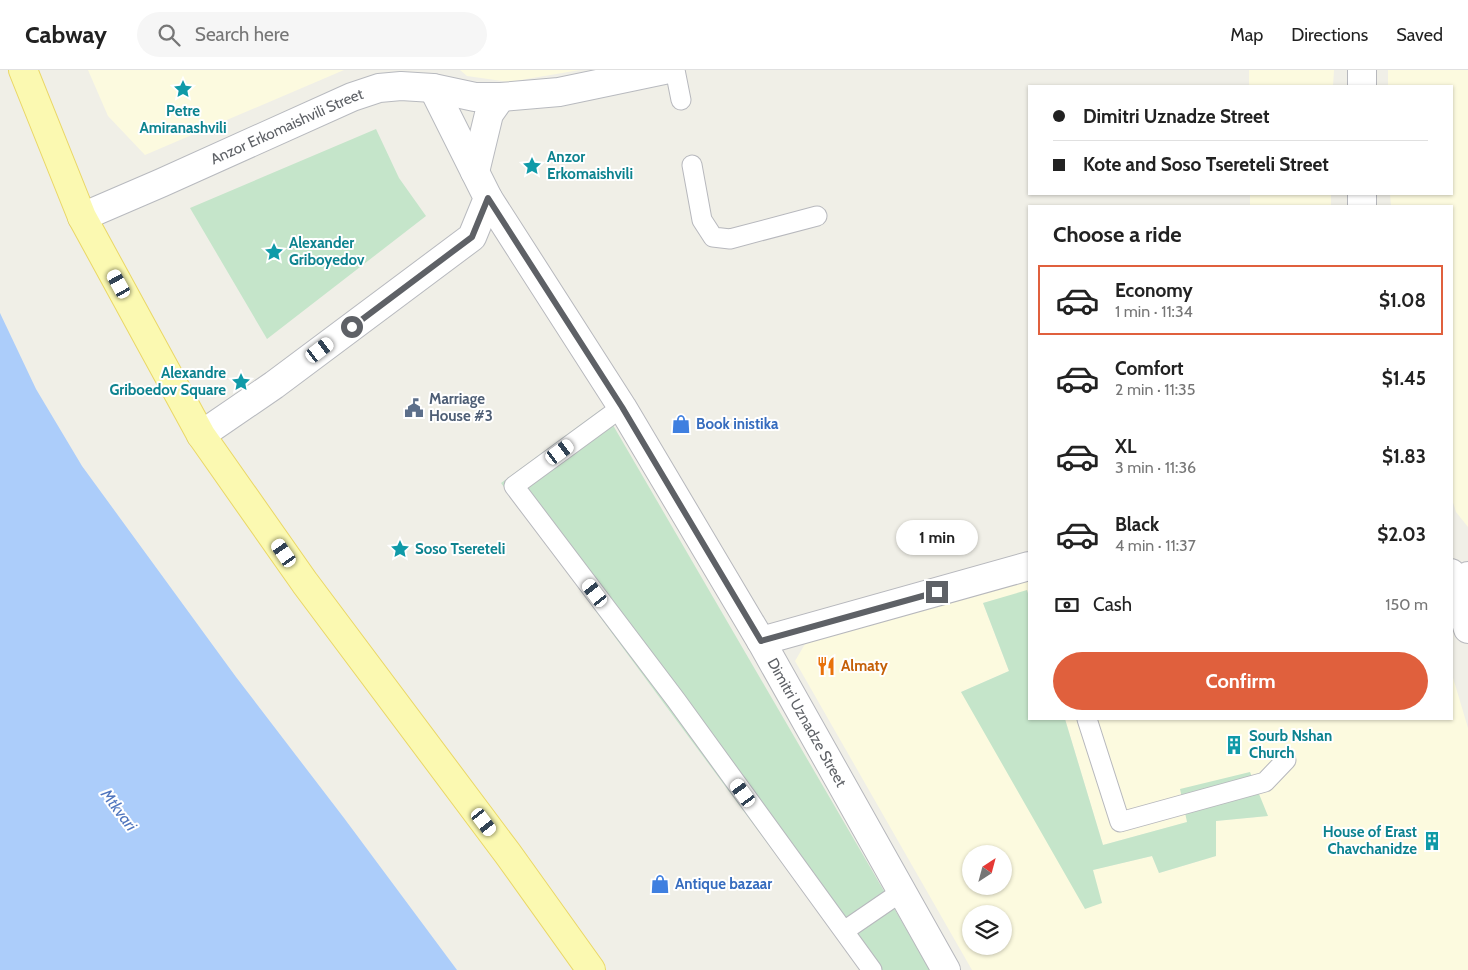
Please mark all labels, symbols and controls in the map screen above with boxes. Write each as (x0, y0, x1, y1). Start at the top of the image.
search box (137, 12, 487, 57)
text: Cabway (25, 20, 107, 49)
icon: search (155, 21, 183, 49)
text: Search here (195, 23, 289, 46)
text: Map (1230, 24, 1263, 46)
text: Directions (1291, 24, 1368, 46)
text: Saved (1396, 24, 1443, 46)
place icon: Petre Amiranashvili (172, 78, 194, 100)
street label: Anzor Erkomaishvili Street (208, 85, 366, 169)
place label: Petre Amiranashvili (139, 102, 227, 137)
text: Dimitri Uznadze Street (1083, 105, 1269, 128)
place label: Anzor Erkomaishvili (547, 148, 633, 183)
text: Kote and Soso Tsereteli Street (1083, 153, 1329, 176)
place icon: Anzor Erkomaishvili (521, 155, 543, 177)
text: Choose a ride (1053, 221, 1182, 248)
place label: Alexander Griboyedov (289, 234, 365, 269)
place icon: Alexander Griboyedov (263, 241, 285, 263)
car (105, 267, 132, 301)
icon: car (1055, 278, 1100, 323)
text: Economy (1115, 279, 1193, 302)
text: $1.08 (1379, 289, 1426, 312)
text: 1 min · 11:34 (1115, 302, 1193, 321)
route start (341, 316, 363, 338)
car (303, 335, 336, 365)
icon: car (1055, 356, 1100, 401)
text: Comfort (1115, 357, 1184, 380)
place label: Alexandre Griboedov Square (109, 364, 226, 399)
text: $1.45 (1382, 367, 1426, 390)
place icon: Alexandre Griboedov Square (230, 371, 252, 393)
text: 2 min · 11:35 (1115, 380, 1195, 399)
place label: Marriage House #3 (429, 390, 493, 425)
public building icon: Marriage House #3 (403, 397, 425, 419)
shop icon: Book inistika (670, 413, 692, 435)
place label: Book inistika (696, 415, 779, 433)
icon: car (1055, 434, 1100, 479)
text: XL (1115, 435, 1136, 458)
car (543, 437, 576, 467)
text: $1.83 (1382, 445, 1426, 468)
text: 3 min · 11:36 (1115, 458, 1196, 477)
icon: car (1055, 512, 1100, 557)
text: Black (1115, 513, 1159, 536)
callout: 1 min (896, 520, 978, 554)
text: $2.03 (1377, 523, 1426, 546)
text: 1 min (919, 528, 955, 547)
car (269, 536, 298, 570)
text: 4 min · 11:37 (1115, 536, 1196, 555)
place icon: Soso Tsereteli (389, 538, 411, 560)
place label: Soso Tsereteli (415, 540, 505, 558)
car (579, 577, 610, 609)
route end (926, 581, 948, 603)
icon: cash (1053, 591, 1081, 619)
text: Cash (1093, 593, 1132, 616)
text: 150 m (1385, 595, 1428, 614)
button: Confirm (1053, 652, 1428, 710)
street label: Dimitri Uznadze Street (763, 655, 850, 790)
restaurant icon: Almaty (815, 655, 837, 677)
place label: Almaty (841, 657, 889, 675)
place label: Sourb Nshan Church (1249, 727, 1332, 762)
building icon: Sourb Nshan Church (1223, 734, 1245, 756)
car (728, 776, 757, 810)
water label: Mtkvari (97, 785, 141, 835)
car (468, 806, 499, 838)
place label: House of Erast Chavchanidze (1323, 823, 1417, 858)
building icon: House of Erast Chavchanidze (1421, 830, 1443, 852)
north arrow (962, 845, 1012, 895)
map controls (962, 845, 1012, 955)
shop icon: Antique bazaar (649, 873, 671, 895)
place label: Antique bazaar (675, 875, 772, 893)
button: layers (962, 905, 1012, 955)

